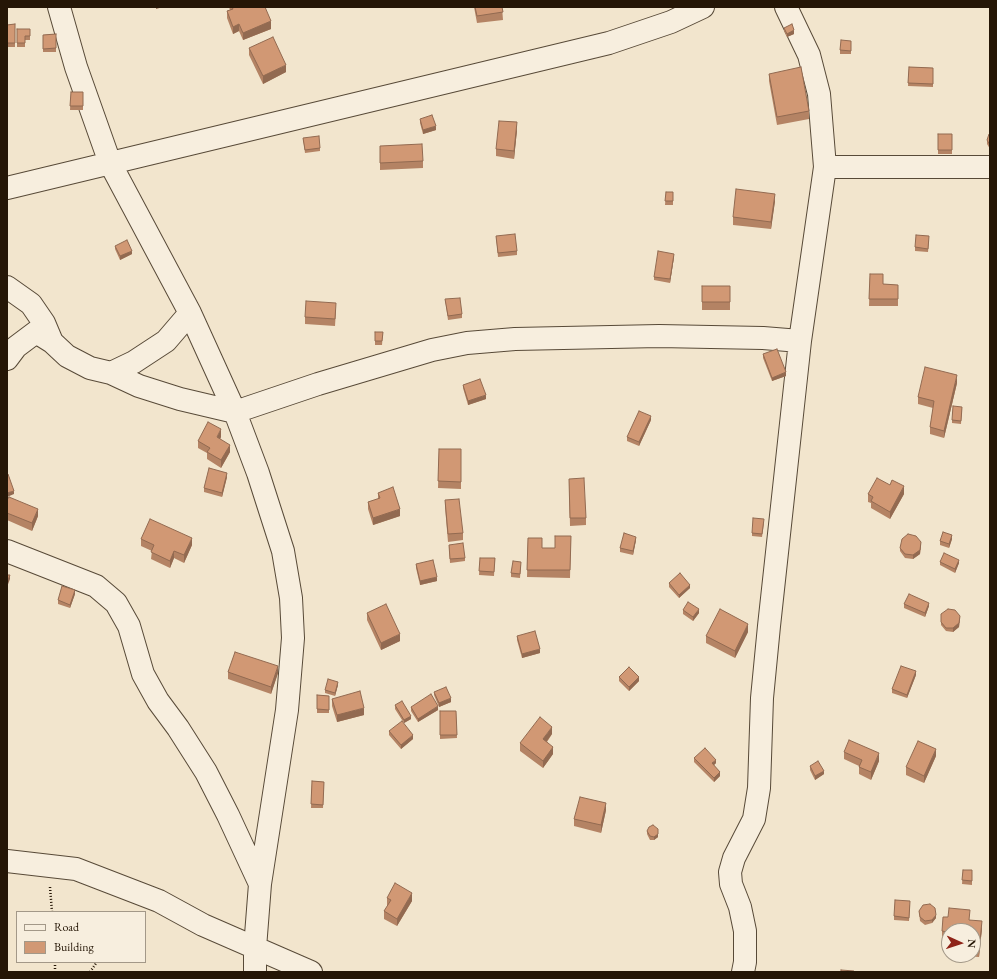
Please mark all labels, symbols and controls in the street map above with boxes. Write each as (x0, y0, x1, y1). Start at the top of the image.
legend (16, 911, 146, 963)
text: Road (54, 919, 79, 935)
north arrow (941, 923, 981, 963)
text: Building (54, 939, 94, 955)
text: N (965, 939, 979, 948)

